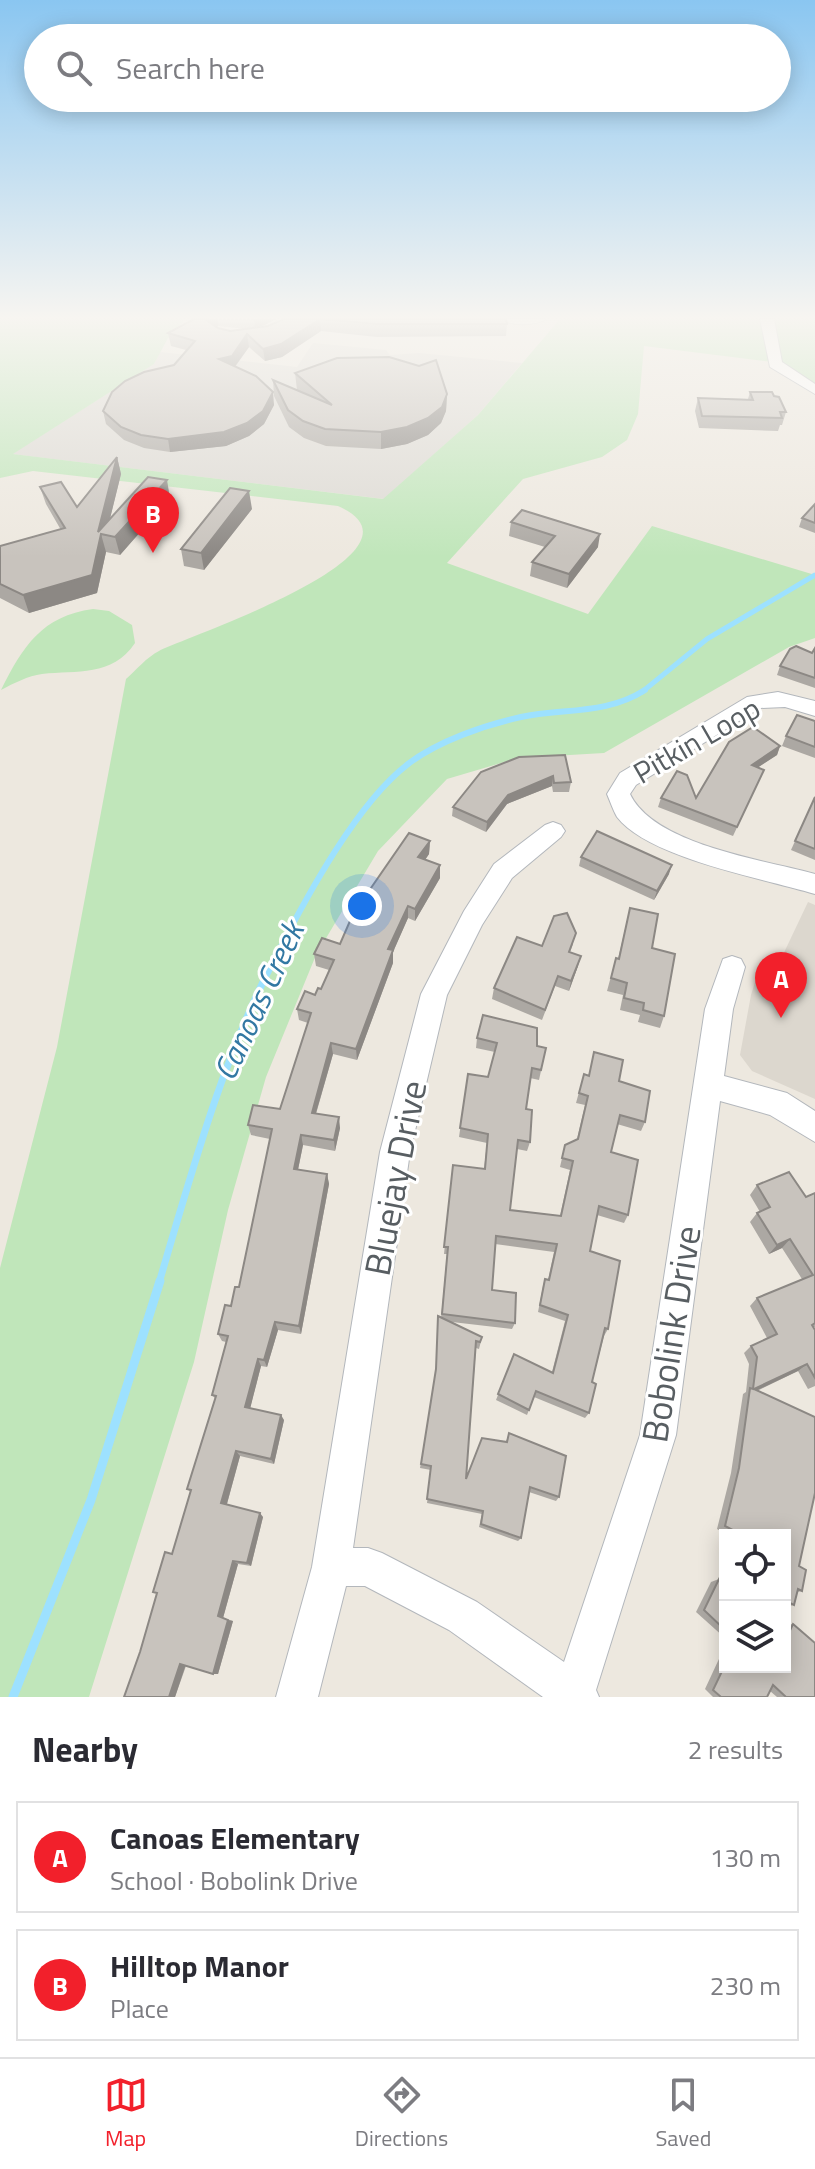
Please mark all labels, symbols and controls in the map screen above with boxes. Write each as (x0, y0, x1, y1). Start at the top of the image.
search box (24, 24, 791, 112)
text: Search here (116, 45, 265, 91)
icon: search (52, 46, 96, 90)
pin: B (127, 487, 179, 553)
street label: Pitkin Loop (624, 685, 769, 795)
your location (342, 886, 382, 926)
water label: Canoas Creek (200, 910, 317, 1088)
pin: A (755, 952, 807, 1018)
street label: Bluejay Drive (349, 1076, 440, 1280)
street label: Bobolink Drive (626, 1222, 715, 1446)
map controls (719, 1529, 791, 1673)
button: locate (719, 1529, 791, 1601)
button: layers (719, 1601, 791, 1673)
text: Nearby (32, 1723, 138, 1775)
text: 2 results (688, 1730, 783, 1769)
text: Canoas Elementary (110, 1815, 360, 1861)
text: A (52, 1838, 68, 1877)
text: 130 m (710, 1838, 781, 1877)
text: School · Bobolink Drive (110, 1861, 358, 1900)
text: Hilltop Manor (110, 1943, 289, 1989)
text: B (52, 1966, 68, 2005)
text: 230 m (710, 1966, 781, 2005)
text: Place (110, 1989, 169, 2028)
tab: Map (104, 2073, 148, 2155)
tab: Directions (355, 2073, 448, 2155)
tab: Saved (655, 2073, 711, 2155)

